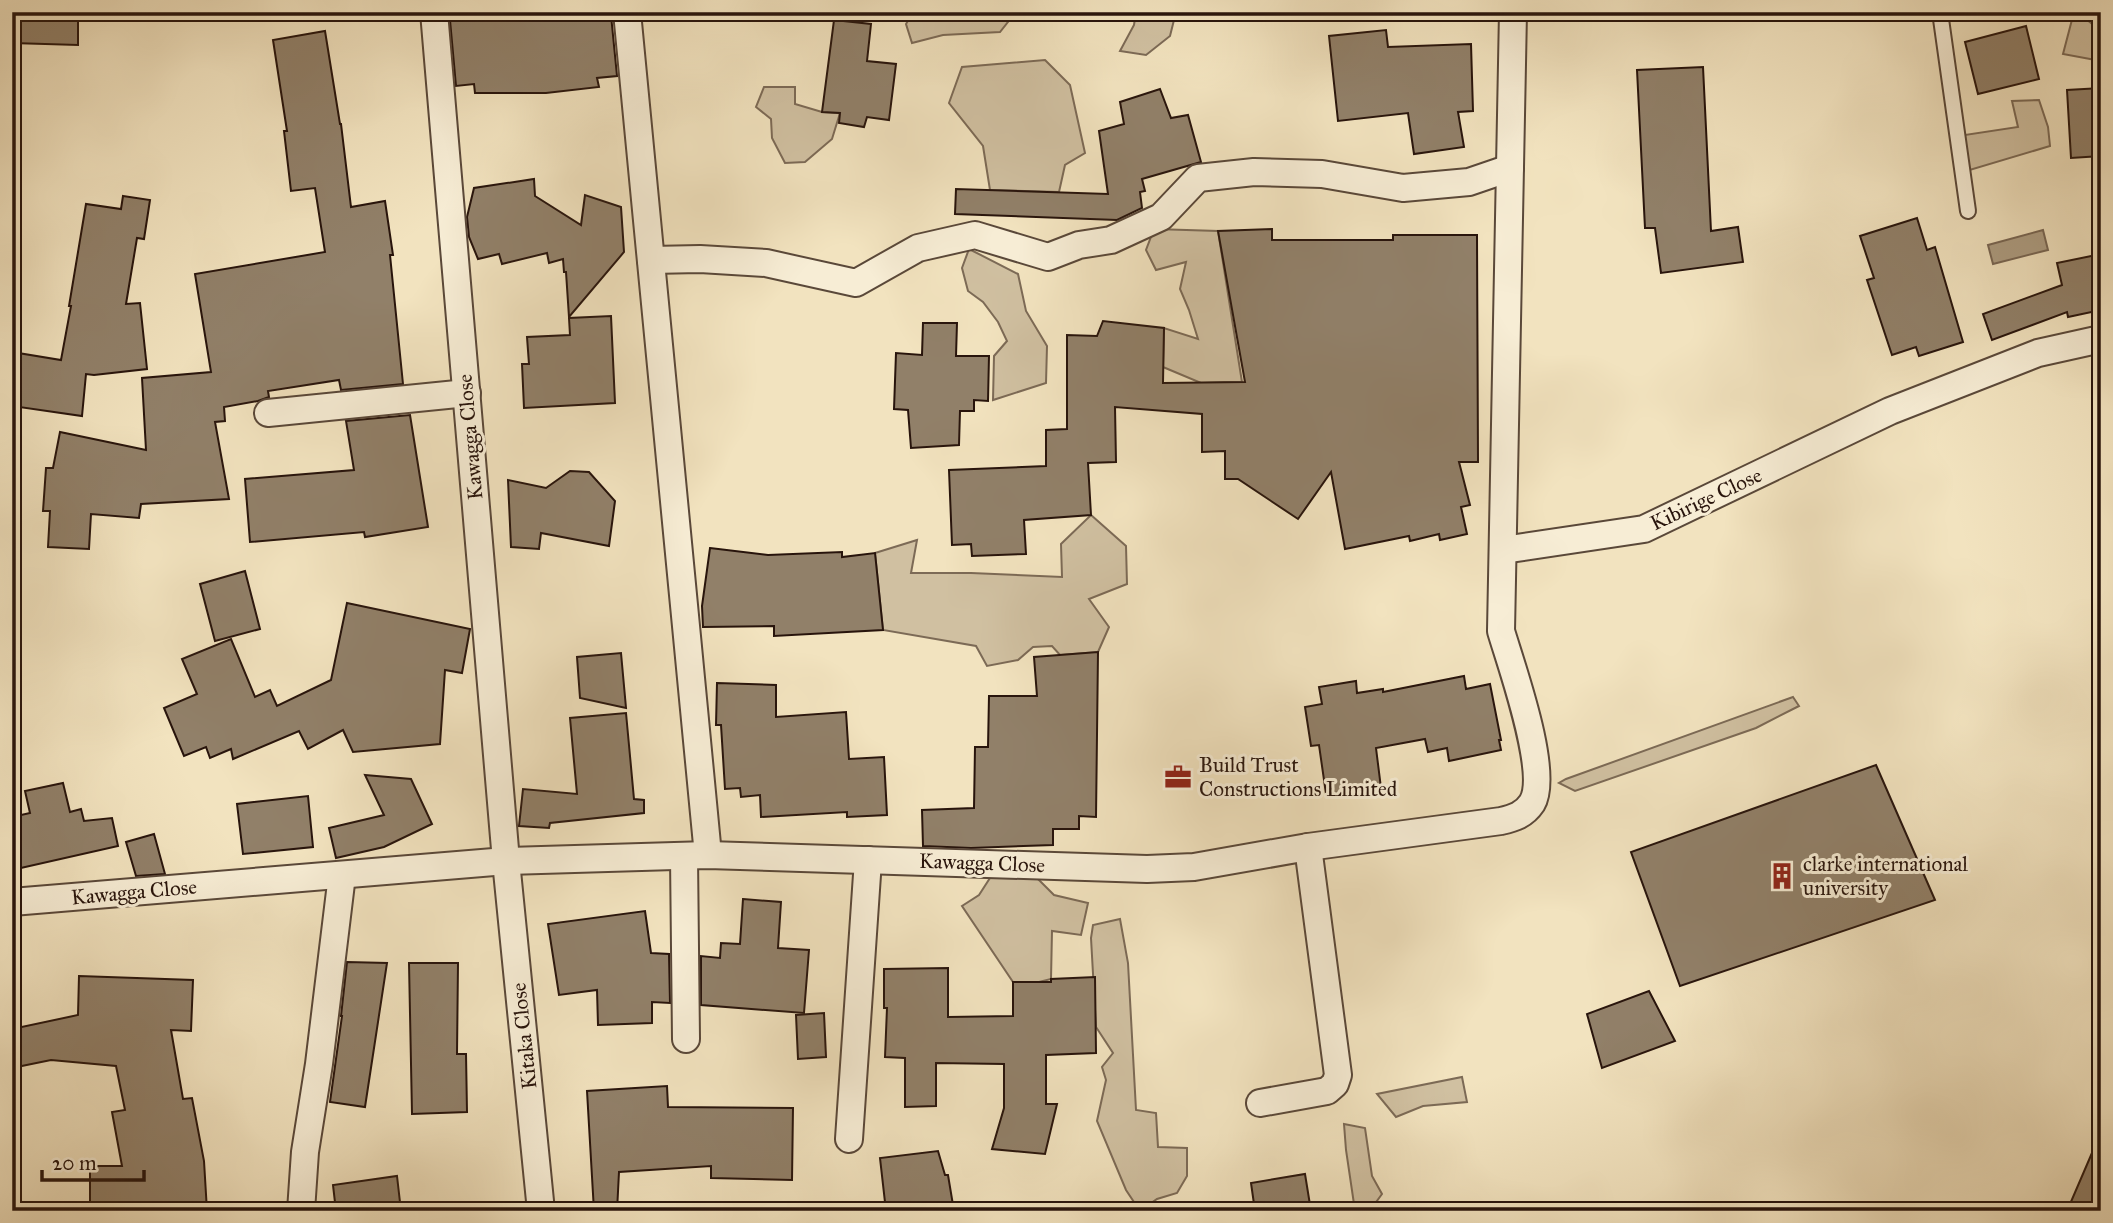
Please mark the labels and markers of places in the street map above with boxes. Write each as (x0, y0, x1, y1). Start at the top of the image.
place label: Build Trust Constructions Limited (1199, 752, 1398, 802)
office icon: Build Trust Constructions Limited (1163, 762, 1193, 792)
place label: clarke international university (1803, 851, 1968, 901)
building icon: clarke international university (1767, 861, 1797, 891)

